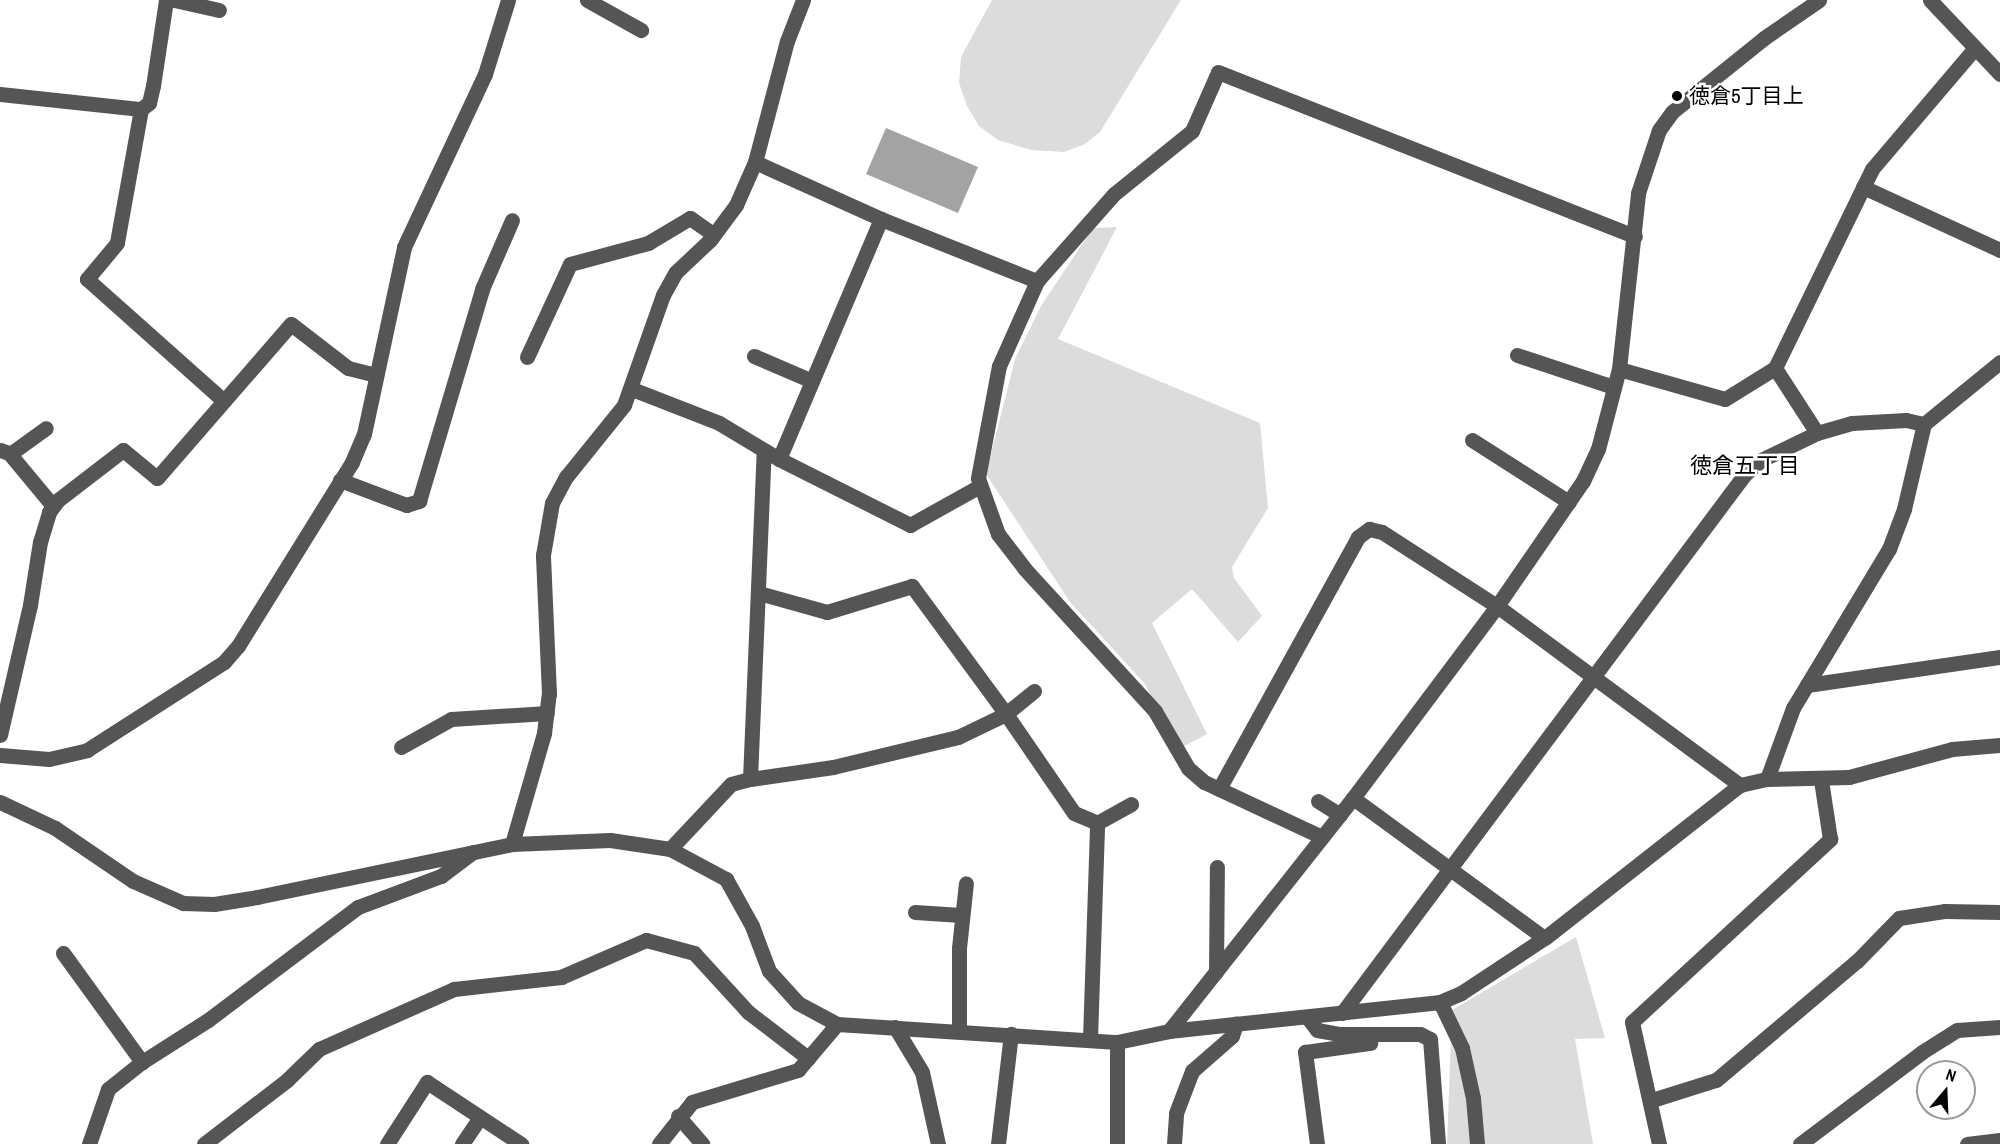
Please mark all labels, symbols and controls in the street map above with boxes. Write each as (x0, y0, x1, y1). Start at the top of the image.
place label: 徳倉5丁目上 (1689, 83, 1804, 109)
marker: 徳倉5丁目上 (1670, 89, 1684, 103)
district label: 徳倉五丁目 (1690, 453, 1800, 479)
north arrow (1916, 1060, 1976, 1120)
text: N (1943, 1063, 1959, 1087)

